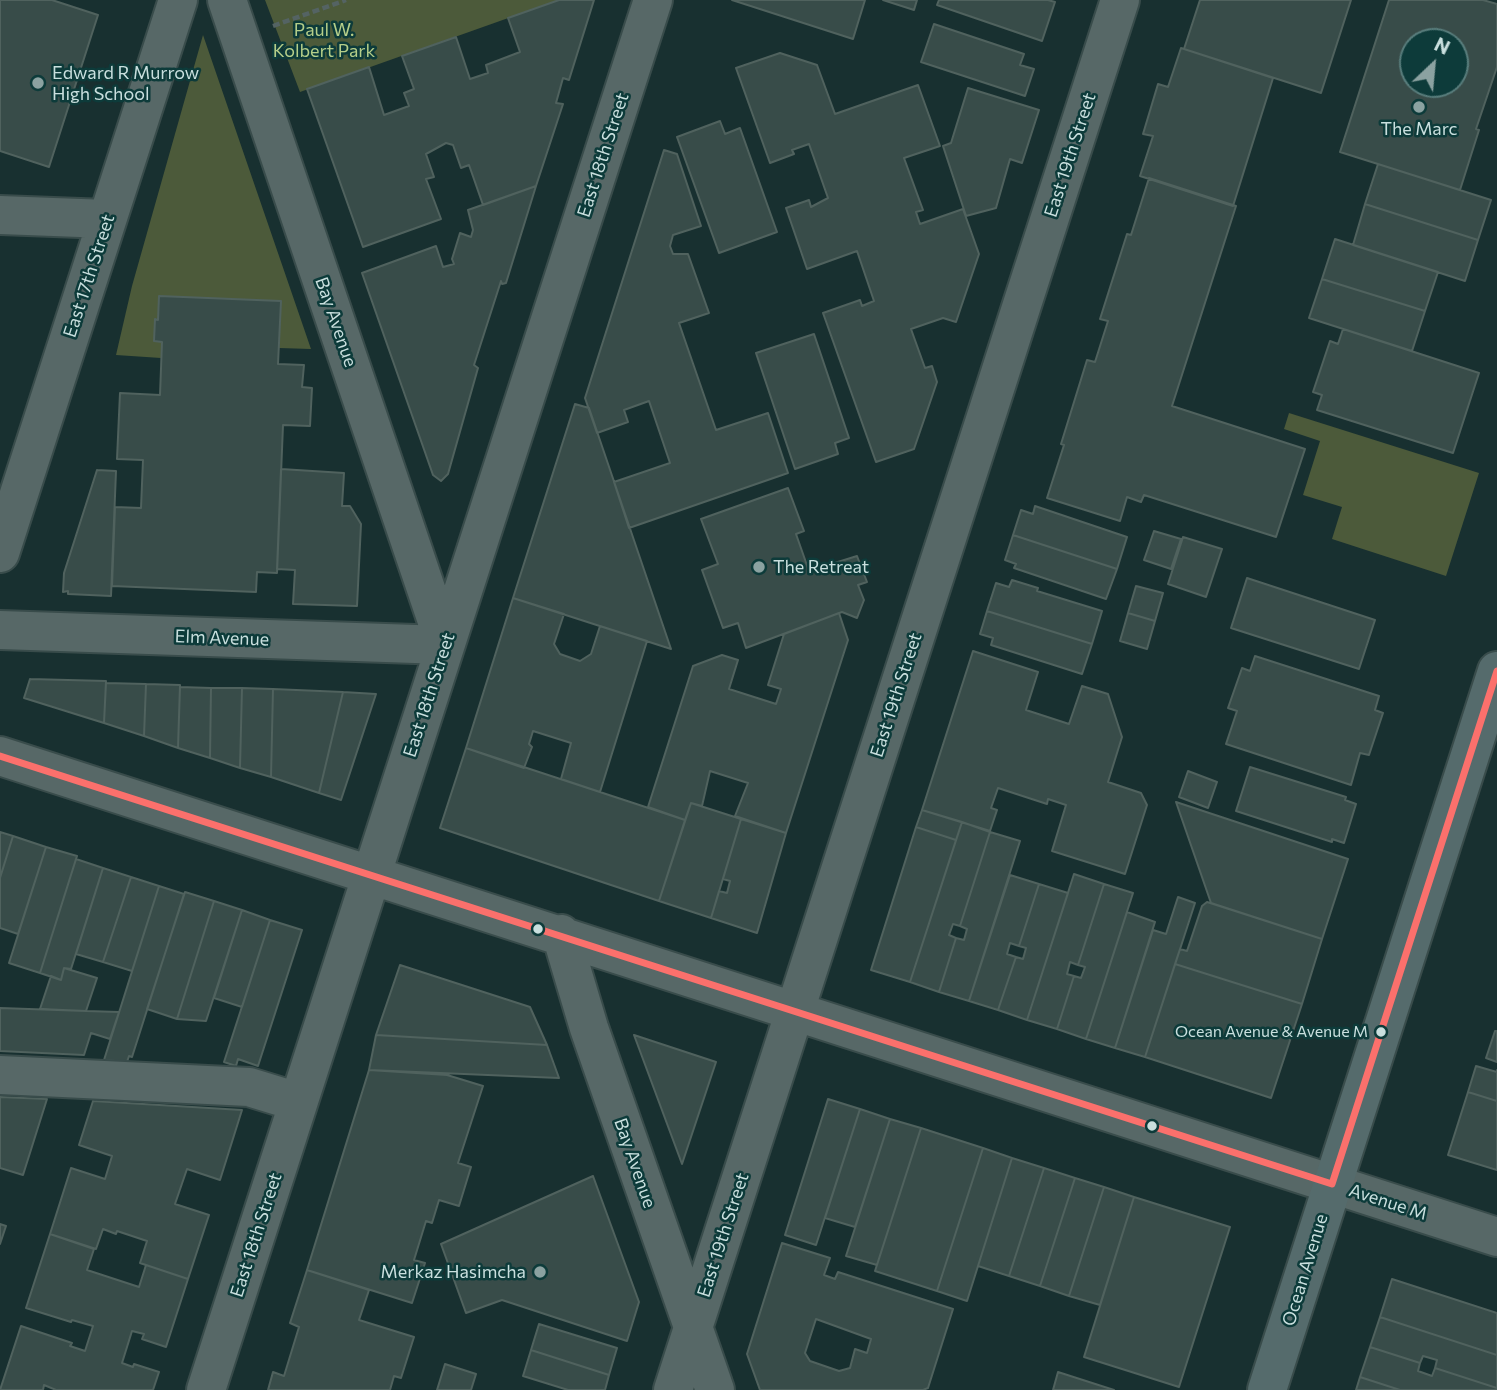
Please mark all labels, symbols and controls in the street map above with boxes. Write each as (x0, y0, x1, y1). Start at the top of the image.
park label: Paul W. Kolbert Park (273, 19, 375, 61)
north arrow (1399, 28, 1469, 98)
text: N (1431, 32, 1454, 59)
place label: Edward R Murrow High School (52, 62, 199, 104)
marker: Edward R Murrow High School (30, 75, 46, 91)
street label: East 18th Street (573, 90, 633, 220)
street label: East 19th Street (1040, 90, 1100, 220)
marker: The Marc (1411, 99, 1427, 115)
place label: The Marc (1380, 118, 1458, 140)
street label: East 17th Street (59, 212, 119, 340)
street label: Bay Avenue (311, 274, 361, 370)
place label: The Retreat (773, 556, 869, 578)
marker: The Retreat (751, 559, 767, 575)
street label: Elm Avenue (174, 626, 270, 650)
street label: East 18th Street (399, 630, 459, 760)
street label: East 19th Street (866, 630, 926, 760)
unlabelled marker (531, 922, 545, 936)
place label: Ocean Avenue & Avenue M (1175, 1022, 1368, 1042)
marker: Ocean Avenue & Avenue M (1374, 1025, 1388, 1039)
street label: Bay Avenue (610, 1115, 660, 1211)
unlabelled marker (1145, 1119, 1159, 1133)
street label: East 18th Street (226, 1170, 286, 1300)
street label: East 19th Street (693, 1170, 753, 1300)
street label: Avenue M (1346, 1179, 1430, 1225)
street label: Ocean Avenue (1278, 1211, 1332, 1329)
place label: Merkaz Hasimcha (381, 1261, 526, 1283)
marker: Merkaz Hasimcha (532, 1264, 548, 1280)

